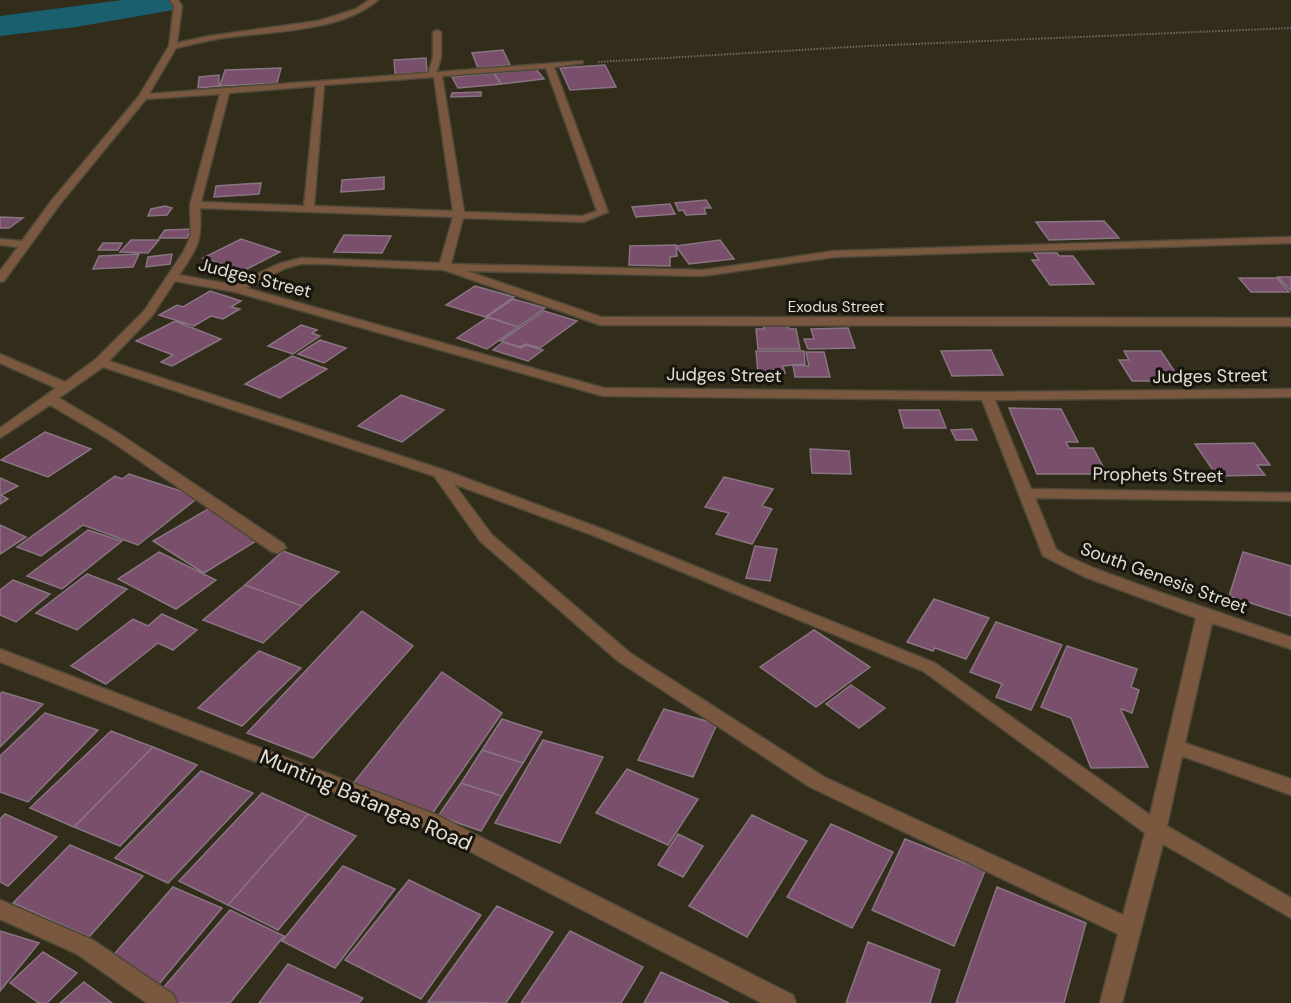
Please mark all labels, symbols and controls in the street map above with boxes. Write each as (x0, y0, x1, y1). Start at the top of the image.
street label: Judges Street (196, 252, 314, 304)
street label: Exodus Street (788, 297, 884, 317)
street label: Judges Street (666, 362, 782, 388)
street label: Judges Street (1152, 363, 1268, 389)
street label: Prophets Street (1092, 462, 1224, 488)
street label: South Genesis Street (1077, 537, 1251, 619)
street label: Munting Batangas Road (256, 743, 476, 857)

